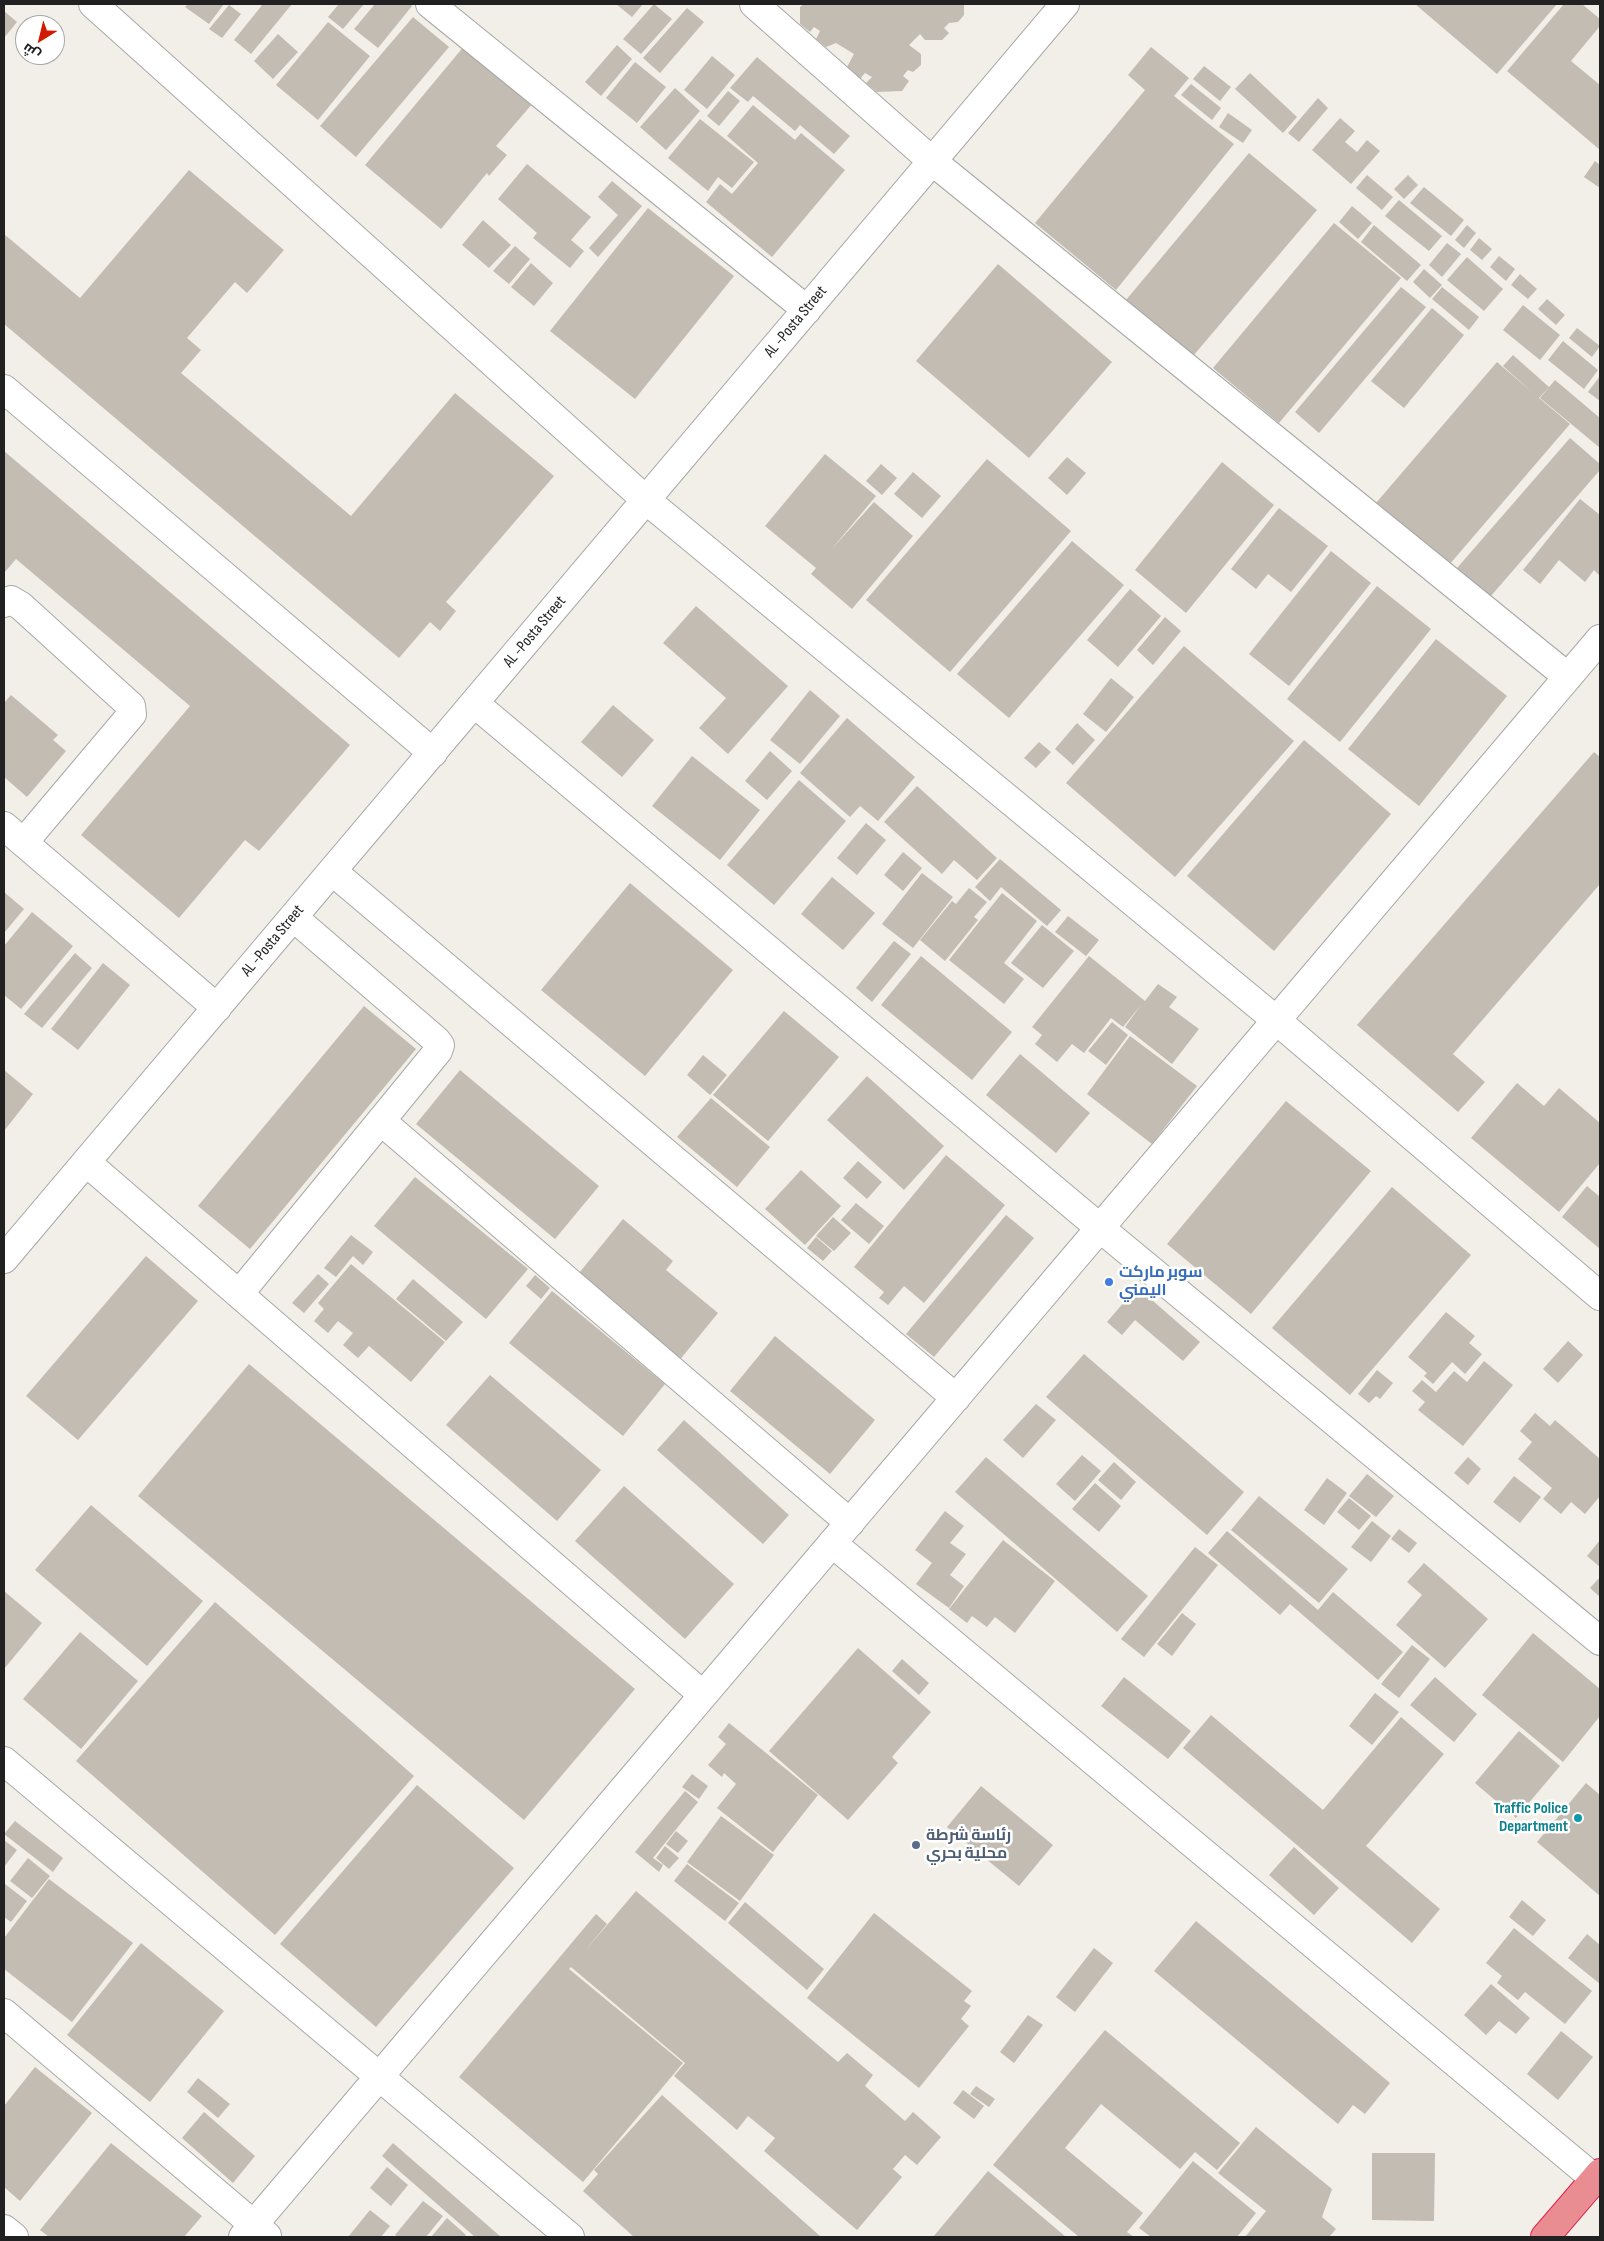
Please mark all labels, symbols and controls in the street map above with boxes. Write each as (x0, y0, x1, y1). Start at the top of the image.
north arrow (15, 15, 65, 65)
text: ش (19, 40, 44, 64)
street label: AL -Posta Street (760, 282, 832, 362)
street label: AL -Posta Street (499, 592, 571, 672)
street label: AL -Posta Street (237, 901, 309, 981)
place label: سوبر ماركت اليمني (1119, 1263, 1203, 1301)
marker: سوبر ماركت اليمني (1103, 1276, 1115, 1288)
place label: Traffic Police Department (1493, 1799, 1568, 1837)
marker: Traffic Police Department (1572, 1812, 1584, 1824)
place label: رئاسة شرطة محلية بحري (926, 1826, 1011, 1864)
marker: رئاسة شرطة محلية بحري (910, 1839, 922, 1851)

